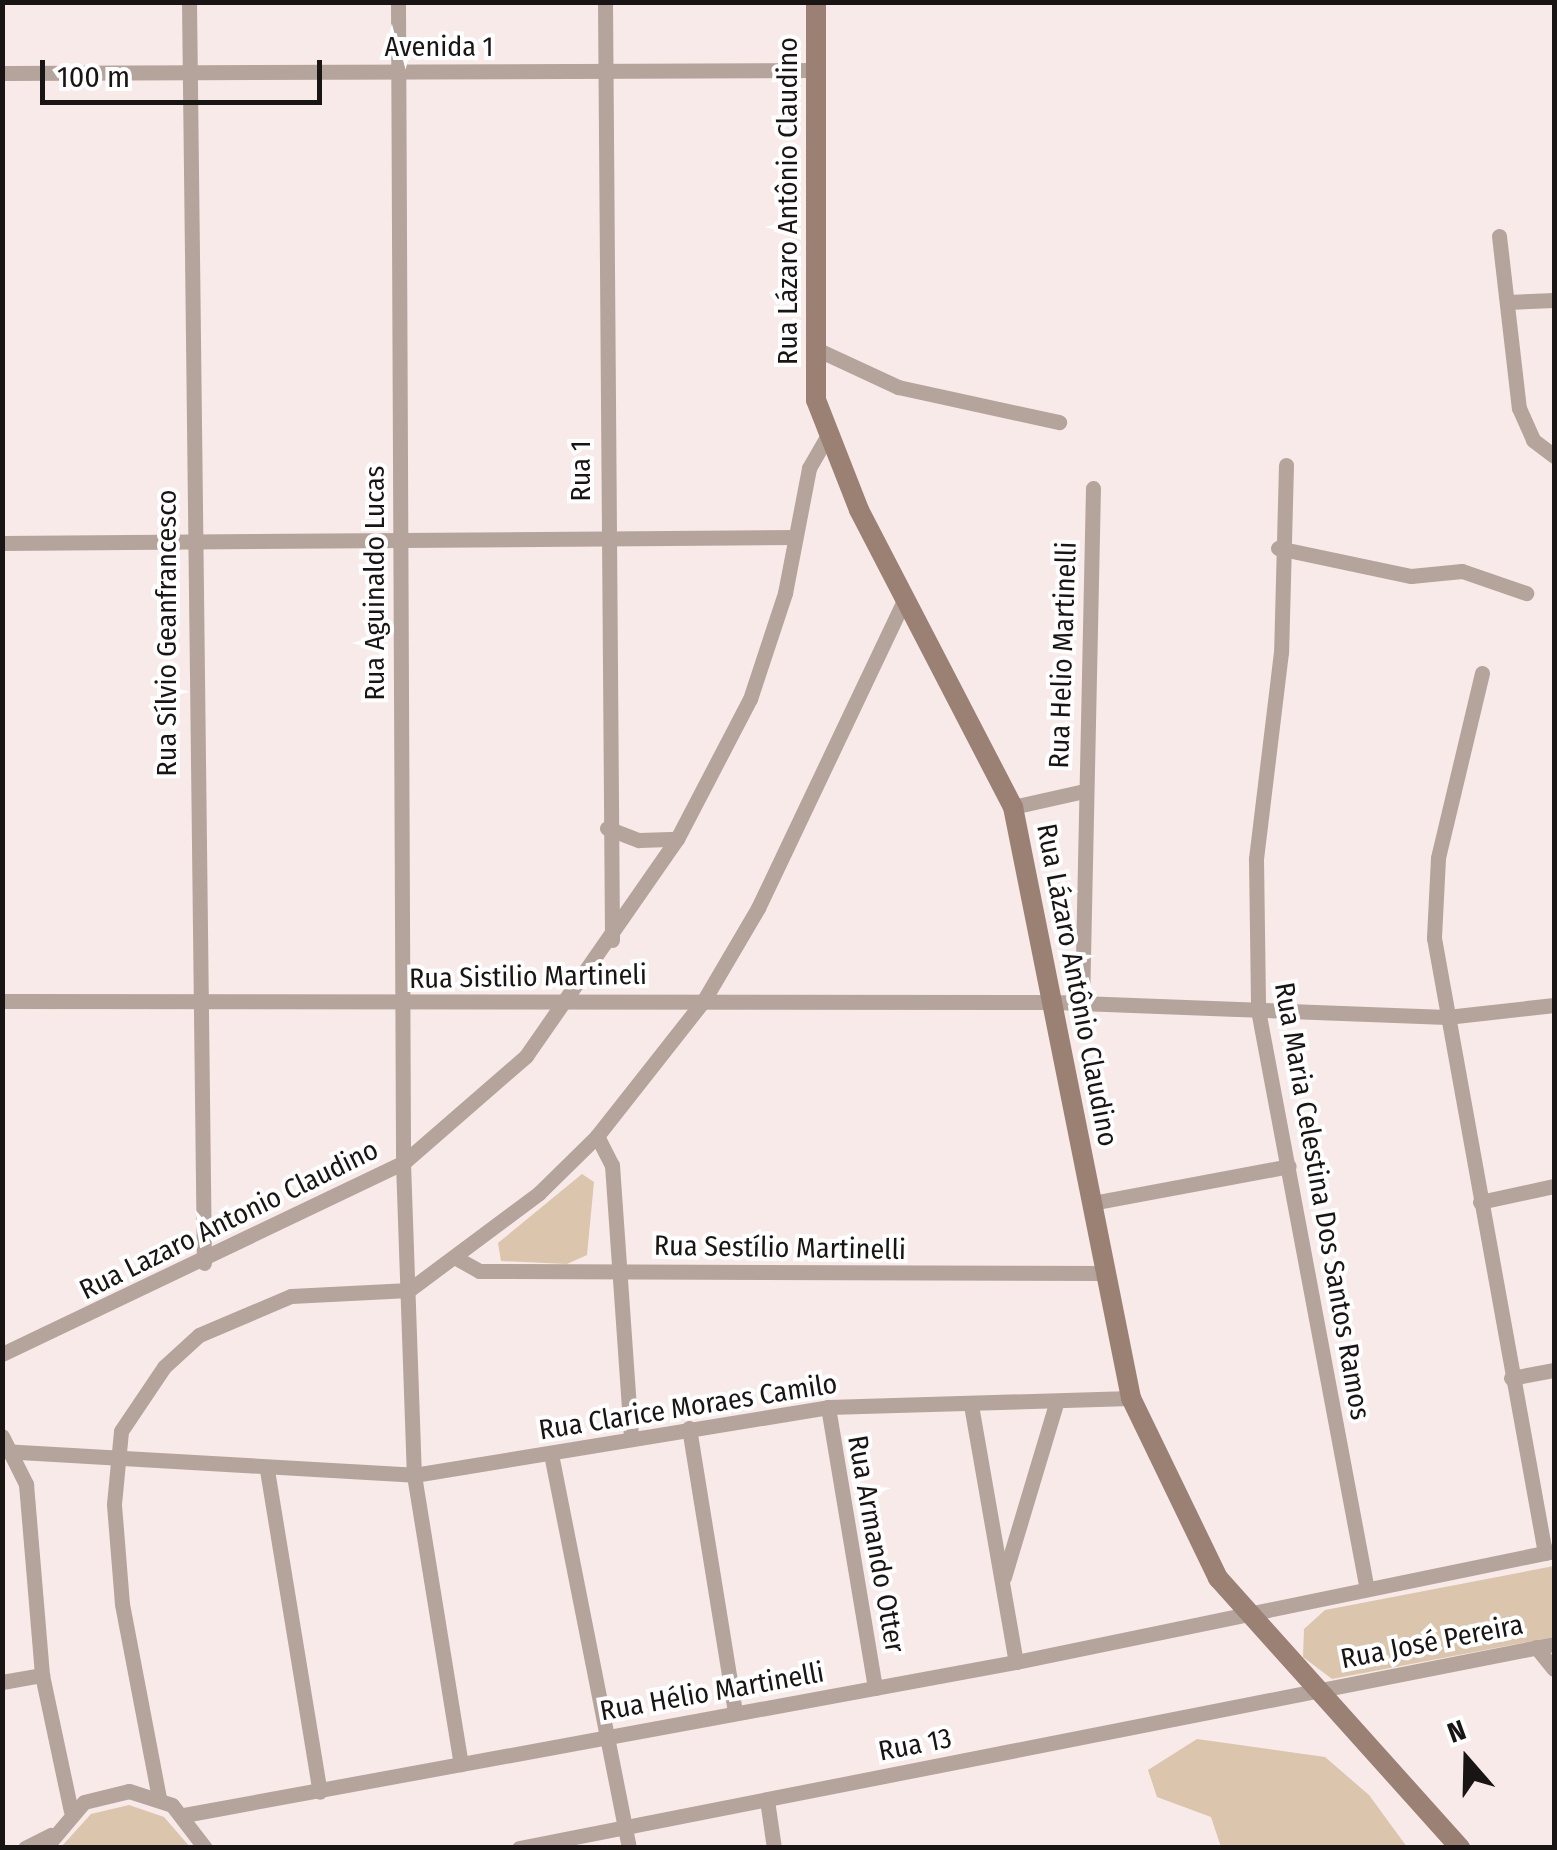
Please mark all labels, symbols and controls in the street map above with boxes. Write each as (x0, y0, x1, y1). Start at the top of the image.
street label: Avenida 1 (385, 30, 493, 64)
street label: Rua Lázaro Antônio Claudino (771, 37, 805, 365)
scale bar (45, 40, 328, 102)
text: 100 m (57, 59, 130, 95)
street label: Rua 1 (564, 440, 598, 502)
street label: Rua Aguinaldo Lucas (358, 465, 392, 701)
street label: Rua Sílvio Geanfrancesco (150, 490, 184, 776)
street label: Rua Helio Martinelli (1042, 541, 1084, 769)
street label: Rua Lázaro Antônio Claudino (1029, 821, 1125, 1149)
street label: Rua Sistilio Martineli (409, 958, 647, 996)
street label: Rua Maria Celestina Dos Santos Ramos (1267, 980, 1377, 1422)
street label: Rua Lazaro Antonio Claudino (74, 1133, 384, 1307)
street label: Rua Sestílio Martinelli (654, 1229, 906, 1267)
street label: Rua Clarice Moraes Camilo (536, 1367, 840, 1447)
street label: Rua Armando Otter (840, 1433, 912, 1655)
street label: Rua José Pereira (1338, 1608, 1526, 1676)
street label: Rua Hélio Martinelli (597, 1656, 827, 1728)
north arrow (1417, 1710, 1517, 1810)
text: N (1443, 1713, 1470, 1750)
street label: Rua 13 (876, 1721, 954, 1769)

